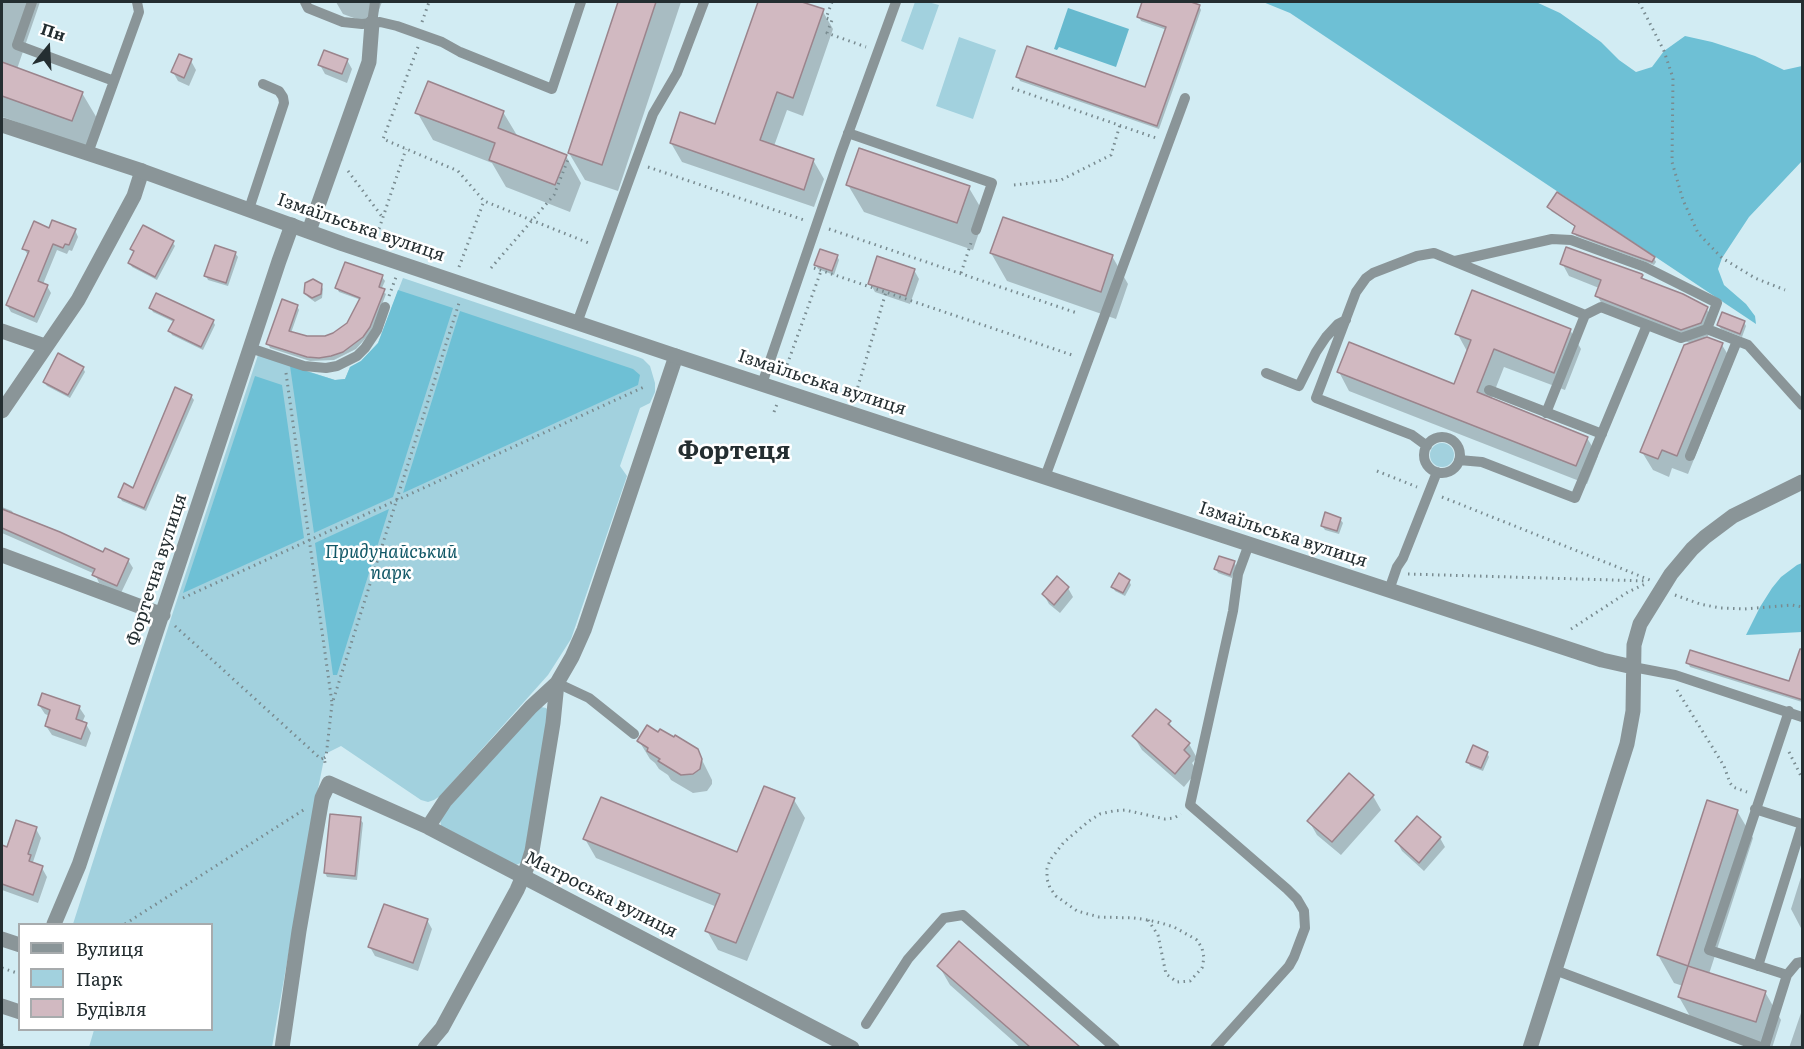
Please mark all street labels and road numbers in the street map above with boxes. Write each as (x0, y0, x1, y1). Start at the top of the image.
street label: Ізмаїльська вулиця (274, 189, 448, 267)
street label: Ізмаїльська вулиця (735, 346, 909, 420)
street label: Фортечна вулиця (122, 491, 192, 649)
street label: Ізмаїльська вулиця (1196, 498, 1370, 572)
street label: Матроська вулиця (521, 847, 681, 943)

